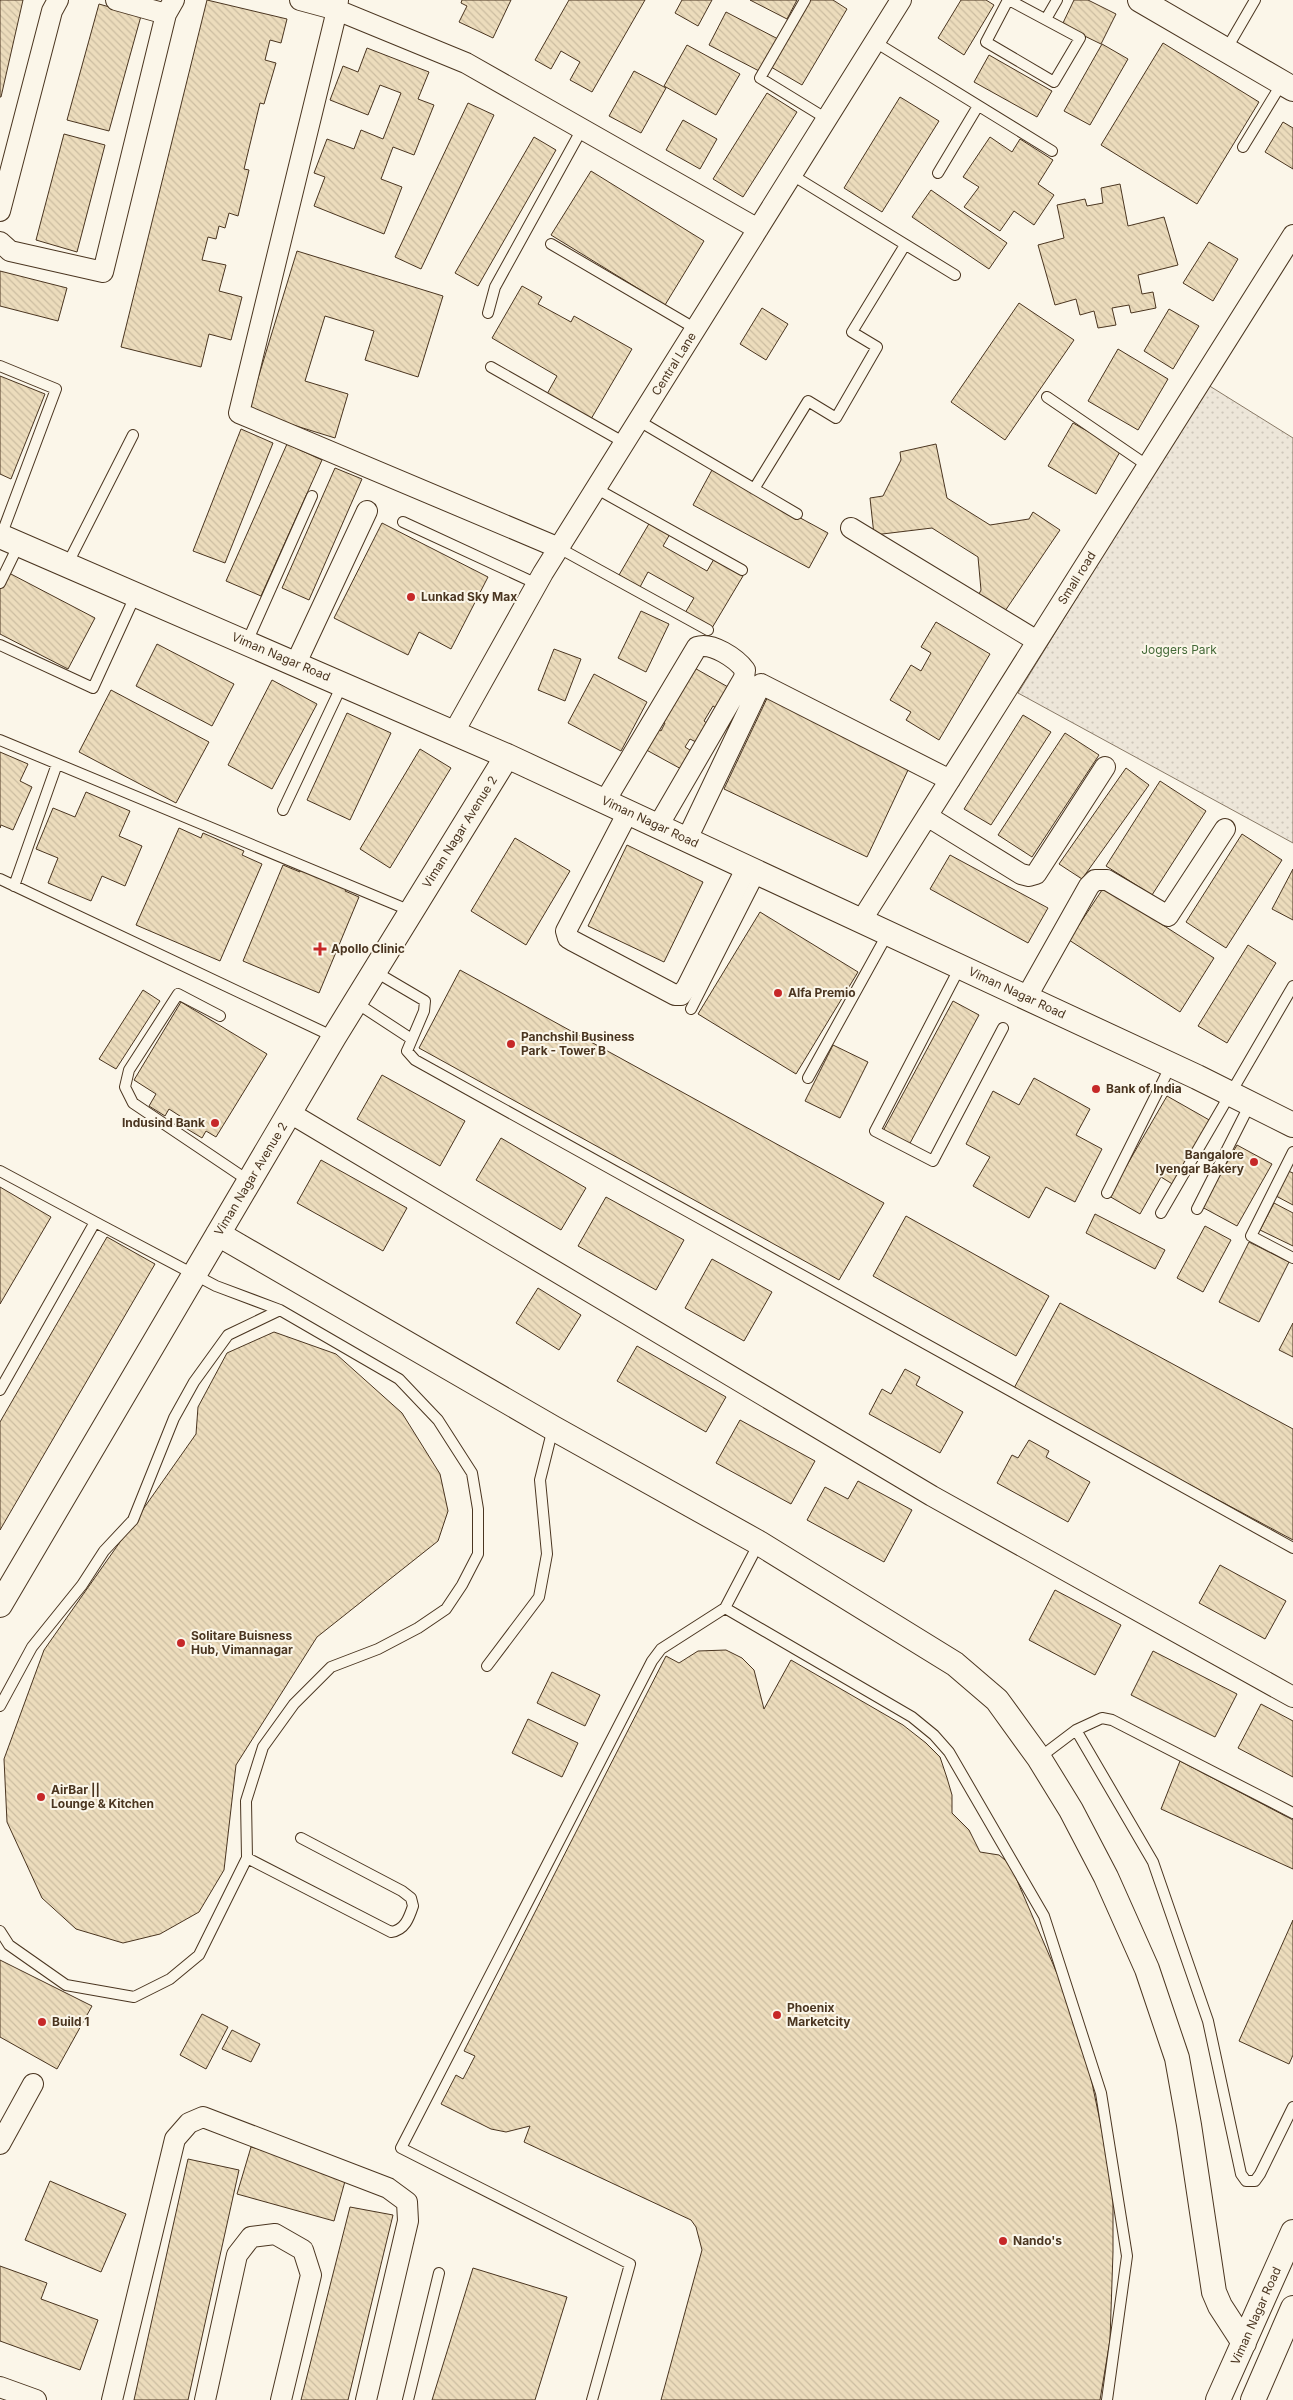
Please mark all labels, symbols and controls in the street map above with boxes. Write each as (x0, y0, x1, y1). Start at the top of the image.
street label: Central Lane (648, 329, 699, 398)
street label: Small road (1054, 548, 1099, 607)
place label: Lunkad Sky Max (421, 589, 517, 604)
marker: Lunkad Sky Max (405, 591, 417, 603)
street label: Viman Nagar Road (230, 629, 333, 684)
park label: Joggers Park (1141, 642, 1217, 657)
street label: Viman Nagar Avenue 2 (419, 773, 500, 891)
street label: Viman Nagar Road (599, 792, 701, 851)
place label: Apollo Clinic (331, 941, 405, 956)
marker: Apollo Clinic (313, 942, 327, 956)
street label: Viman Nagar Road (966, 963, 1068, 1022)
place label: Alfa Premio (788, 985, 856, 1000)
marker: Alfa Premio (772, 987, 784, 999)
place label: Panchshil Business Park - Tower B (521, 1029, 635, 1058)
marker: Panchshil Business Park - Tower B (505, 1038, 517, 1050)
place label: Bank of India (1106, 1081, 1182, 1096)
marker: Bank of India (1090, 1083, 1102, 1095)
place label: Indusind Bank (122, 1115, 205, 1130)
marker: Indusind Bank (209, 1117, 221, 1129)
street label: Viman Nagar Avenue 2 (211, 1119, 290, 1238)
place label: Bangalore Iyengar Bakery (1156, 1147, 1245, 1176)
marker: Bangalore Iyengar Bakery (1248, 1156, 1260, 1168)
place label: Solitare Buisness Hub, Vimannagar (191, 1628, 293, 1657)
marker: Solitare Buisness Hub, Vimannagar (175, 1637, 187, 1649)
place label: AirBar || Lounge & Kitchen (51, 1782, 154, 1811)
marker: AirBar || Lounge & Kitchen (35, 1791, 47, 1803)
place label: Phoenix Marketcity (787, 2000, 851, 2029)
marker: Phoenix Marketcity (771, 2009, 783, 2021)
place label: Build 1 (52, 2014, 90, 2029)
marker: Build 1 (36, 2016, 48, 2028)
place label: Nando's (1013, 2233, 1062, 2248)
marker: Nando's (997, 2235, 1009, 2247)
street label: Viman Nagar Road (1227, 2264, 1284, 2367)

